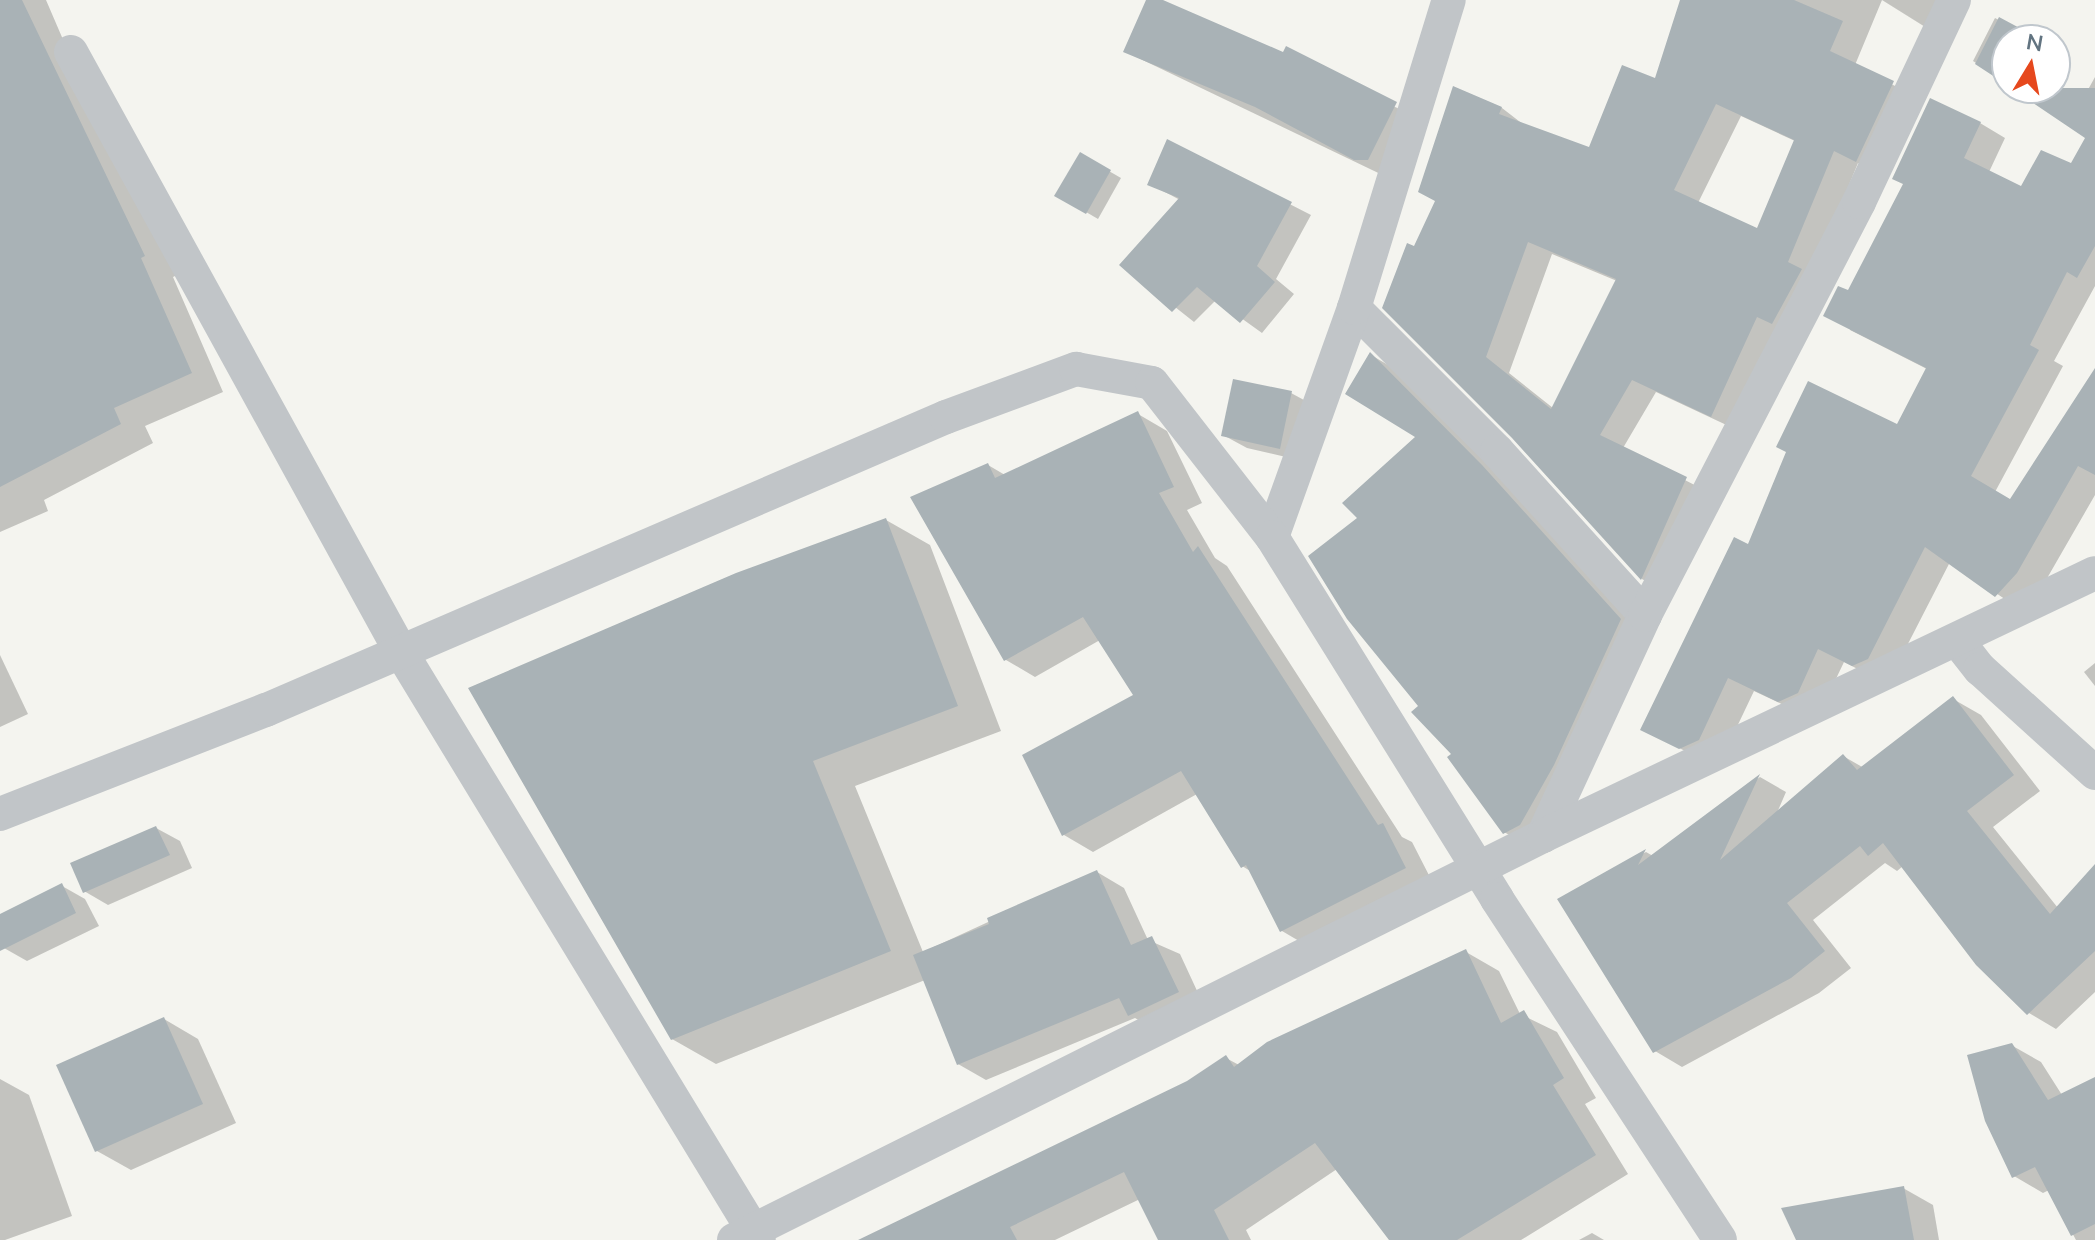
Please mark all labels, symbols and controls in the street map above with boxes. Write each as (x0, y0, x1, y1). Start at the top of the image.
north arrow (1991, 24, 2071, 104)
text: N (2024, 27, 2045, 58)

